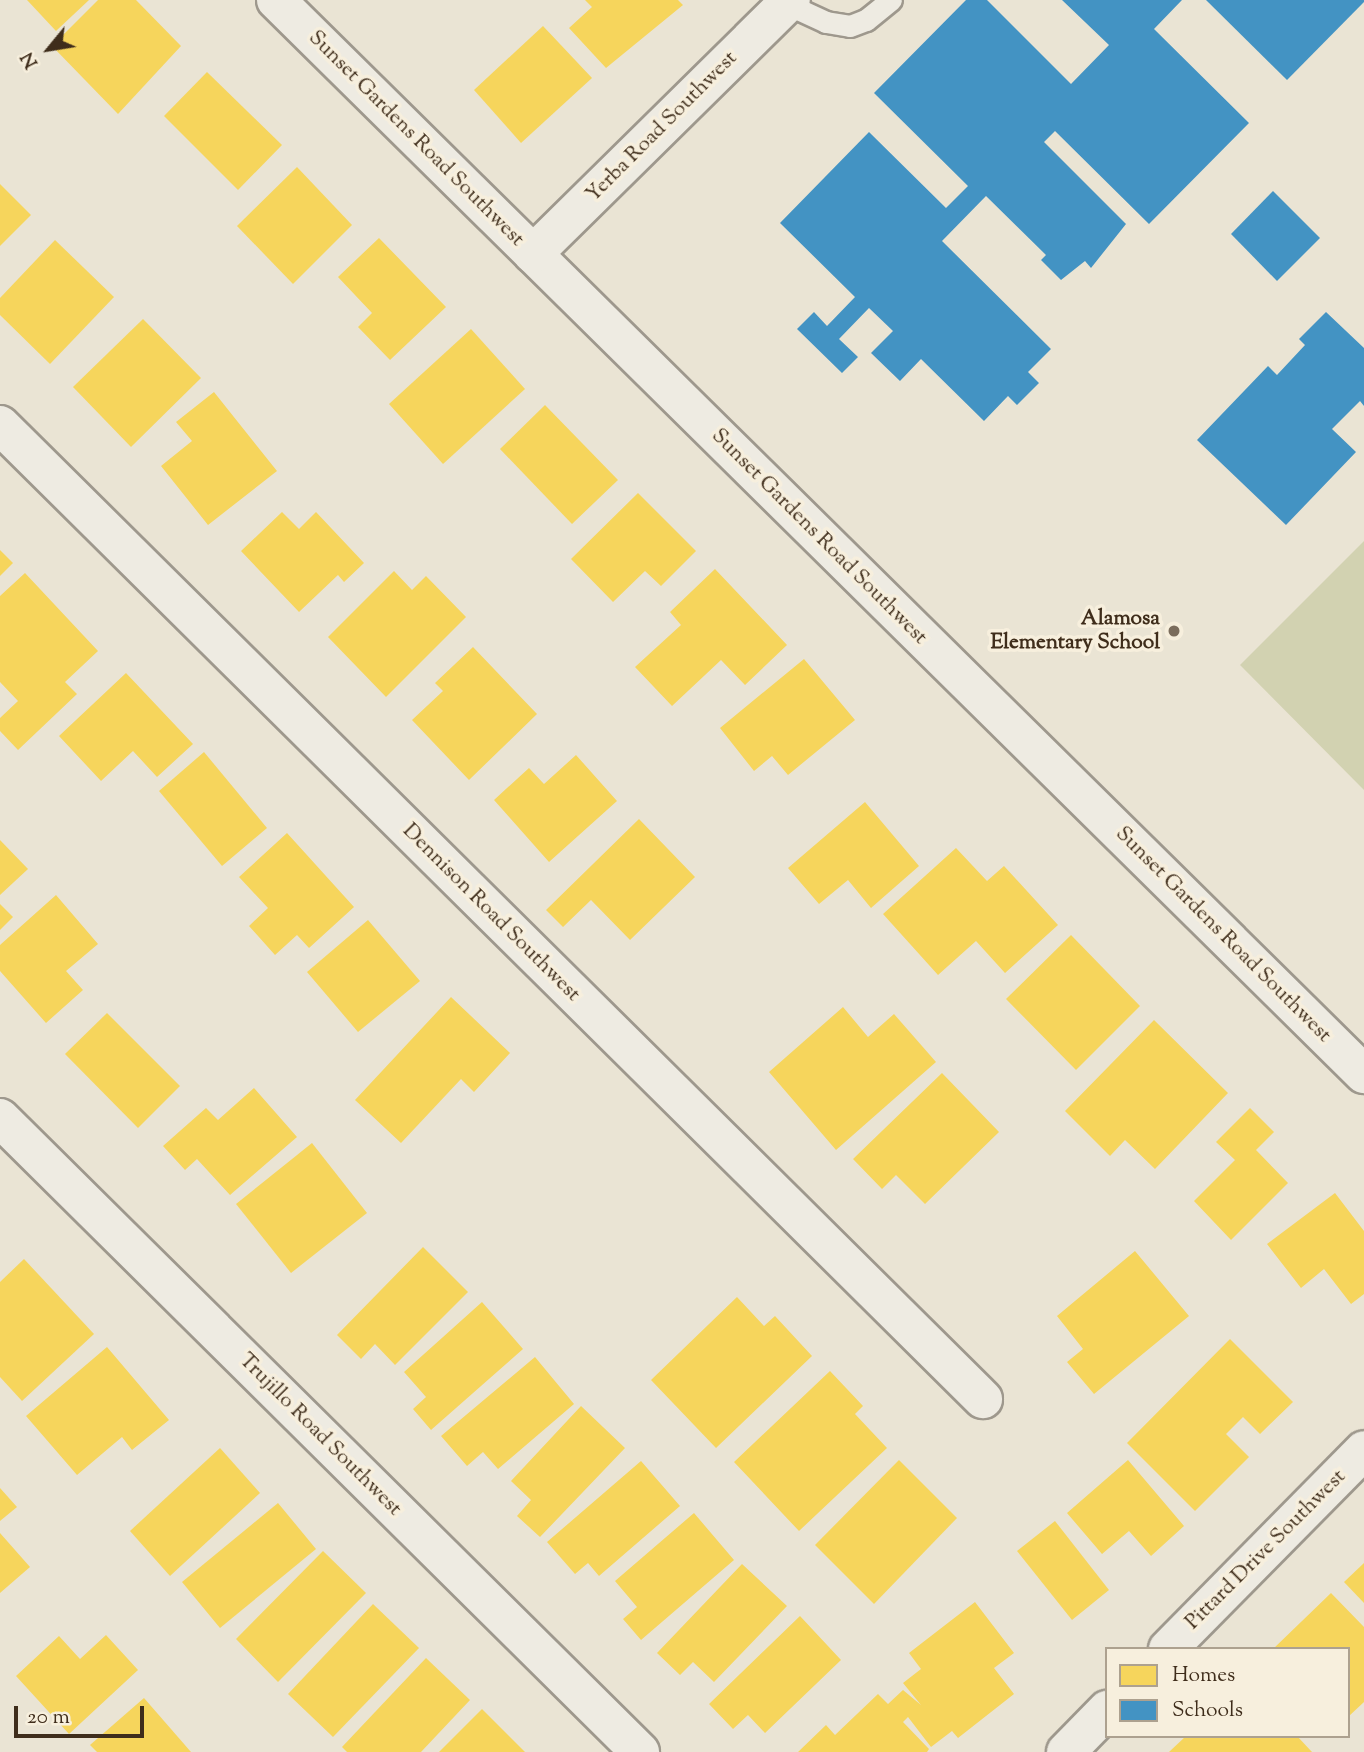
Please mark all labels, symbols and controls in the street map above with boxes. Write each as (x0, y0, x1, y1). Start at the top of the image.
north arrow (14, 14, 84, 84)
street label: Sunset Gardens Road Southwest (303, 26, 529, 252)
text: N (15, 46, 46, 73)
street label: Yerba Road Southwest (581, 46, 743, 208)
street label: Sunset Gardens Road Southwest (706, 424, 932, 650)
place label: Alamosa Elementary School (991, 606, 1160, 656)
marker: Alamosa Elementary School (1166, 623, 1182, 639)
street label: Dennison Road Southwest (397, 819, 585, 1007)
street label: Sunset Gardens Road Southwest (1110, 822, 1336, 1048)
street label: Trujillo Road Southwest (233, 1348, 407, 1522)
street label: Pittard Drive Southwest (1181, 1465, 1351, 1635)
legend (1105, 1647, 1350, 1738)
text: Homes (1172, 1661, 1235, 1691)
scale bar (18, 1692, 147, 1736)
text: Schools (1172, 1696, 1243, 1726)
text: 20 m (27, 1703, 70, 1733)

